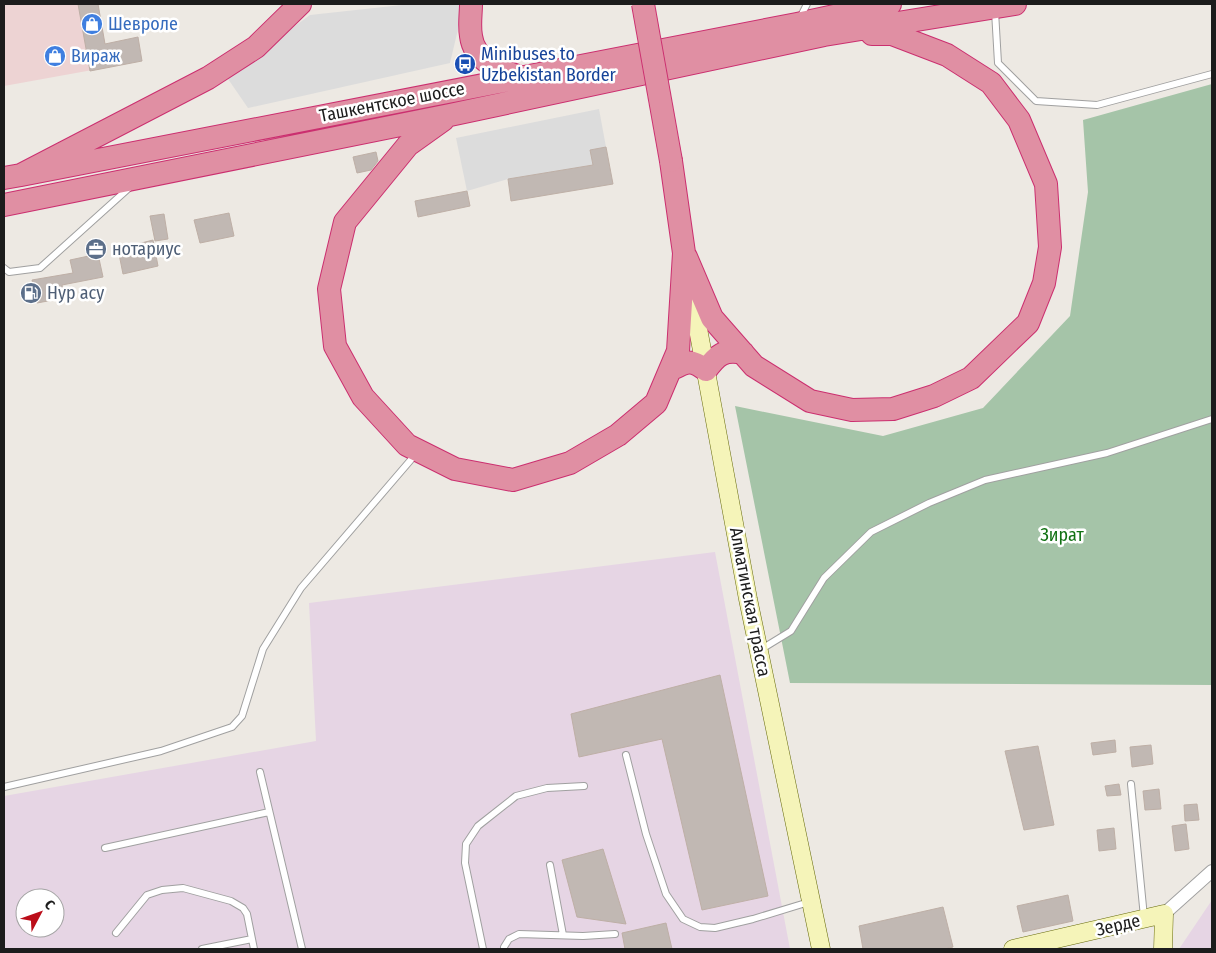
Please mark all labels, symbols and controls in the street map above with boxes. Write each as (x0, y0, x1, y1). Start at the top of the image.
shop icon: Шевроле (80, 12, 104, 36)
place label: Шевроле (108, 13, 178, 35)
place label: Minibuses to Uzbekistan Border (481, 43, 617, 86)
shop icon: Вираж (43, 44, 67, 68)
place label: Вираж (71, 45, 121, 67)
bus stop icon: Minibuses to Uzbekistan Border (453, 52, 477, 76)
street label: Ташкентское шоссе (318, 77, 466, 127)
office icon: нотариус (84, 237, 108, 261)
place label: нотариус (112, 238, 181, 260)
fuel station icon: Нур асу (19, 281, 43, 305)
place label: Нур асу (47, 282, 104, 304)
park label: Зират (1040, 524, 1084, 546)
street label: Алматинская трасса (725, 525, 775, 679)
north arrow (15, 888, 65, 938)
text: С (41, 896, 59, 914)
street label: Зерде (1094, 909, 1142, 941)

